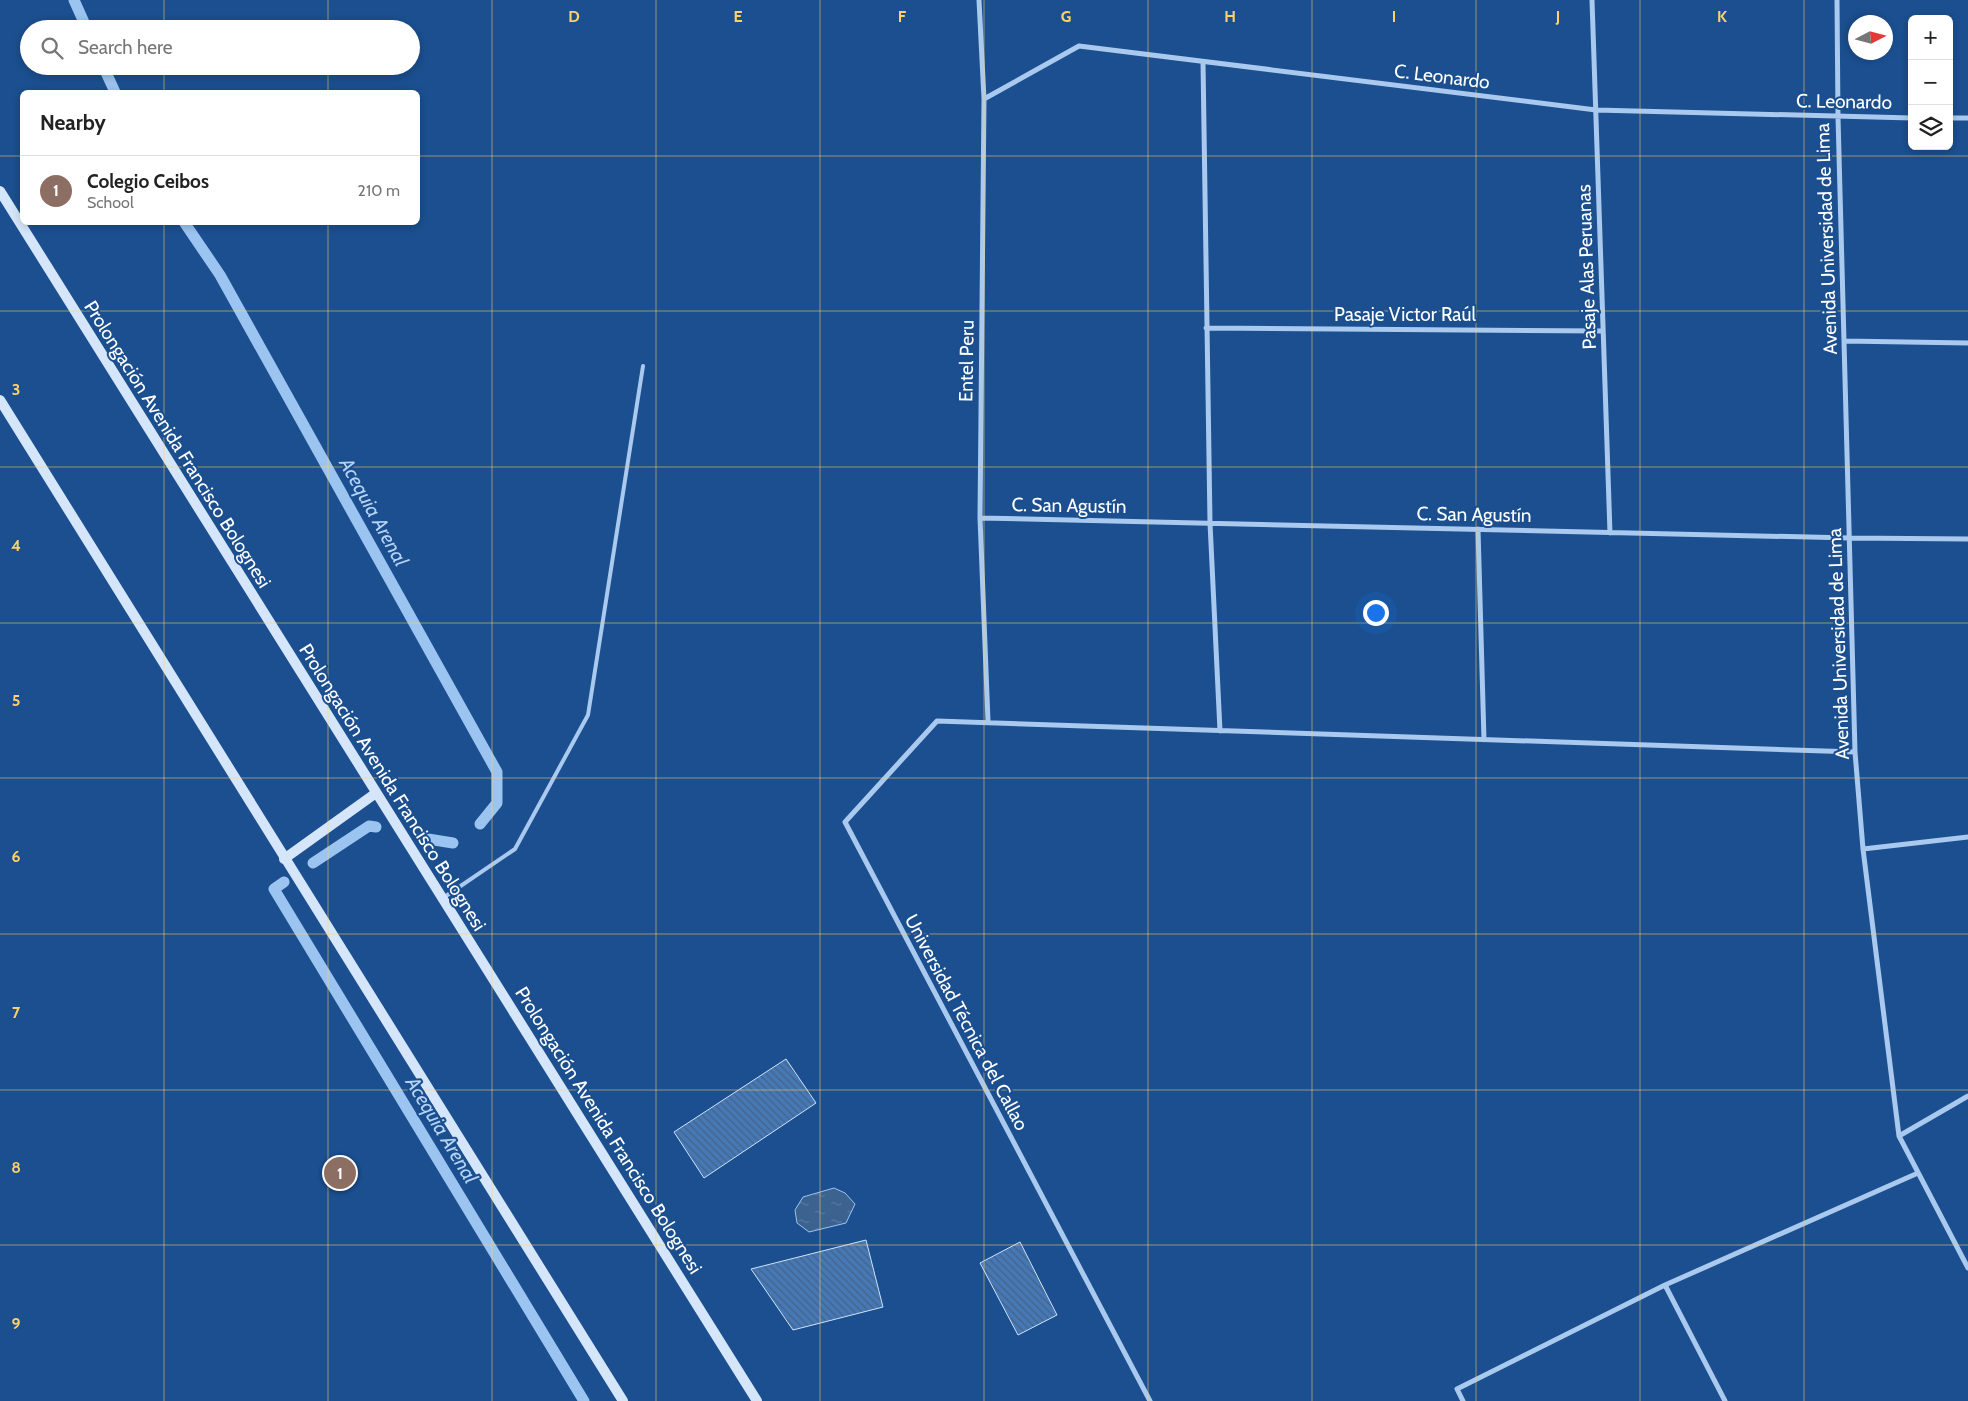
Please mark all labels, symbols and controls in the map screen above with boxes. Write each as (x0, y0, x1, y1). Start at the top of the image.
text: D (568, 7, 580, 26)
text: E (733, 7, 743, 26)
text: F (898, 7, 907, 26)
text: G (1061, 7, 1071, 26)
text: H (1224, 7, 1236, 26)
text: I (1392, 7, 1396, 26)
text: J (1555, 7, 1560, 26)
text: K (1717, 7, 1727, 26)
north arrow (1848, 15, 1893, 60)
map controls (1908, 15, 1953, 150)
button: + (1908, 15, 1953, 60)
search box (20, 20, 420, 75)
icon: search (38, 34, 66, 62)
text: Search here (78, 36, 172, 59)
street label: C. Leonardo (1393, 59, 1491, 94)
button: − (1908, 60, 1953, 105)
street label: C. Leonardo (1796, 89, 1892, 114)
button: layers (1908, 105, 1953, 150)
text: Nearby (40, 110, 106, 135)
street label: Avenida Universidad de Lima (1811, 123, 1842, 355)
text: Colegio Ceibos (87, 170, 209, 193)
text: 1 (53, 181, 59, 200)
text: 210 m (358, 181, 400, 200)
street label: Pasaje Alas Peruanas (1572, 184, 1601, 350)
text: School (87, 193, 134, 212)
street label: Prolongación Avenida Francisco Bolognesi (79, 296, 276, 592)
street label: Pasaje Victor Raúl (1334, 303, 1476, 326)
street label: Entel Peru (954, 320, 979, 402)
text: 3 (12, 380, 20, 399)
water label: Acequia Arenal (334, 453, 414, 571)
street label: C. San Agustín (1011, 493, 1127, 518)
street label: C. San Agustín (1416, 502, 1532, 527)
street label: Avenida Universidad de Lima (1823, 528, 1854, 760)
text: 4 (11, 536, 21, 555)
your location (1363, 600, 1389, 626)
street label: Prolongación Avenida Francisco Bolognesi (294, 639, 491, 935)
text: 5 (12, 691, 20, 710)
text: 6 (12, 847, 21, 866)
street label: Universidad Técnica del Callao (900, 910, 1033, 1134)
street label: Prolongación Avenida Francisco Bolognesi (510, 982, 707, 1278)
text: 7 (12, 1003, 21, 1022)
water label: Acequia Arenal (400, 1071, 483, 1188)
pin: 1 (324, 1154, 356, 1192)
text: 8 (11, 1158, 21, 1177)
text: 9 (12, 1314, 21, 1333)

